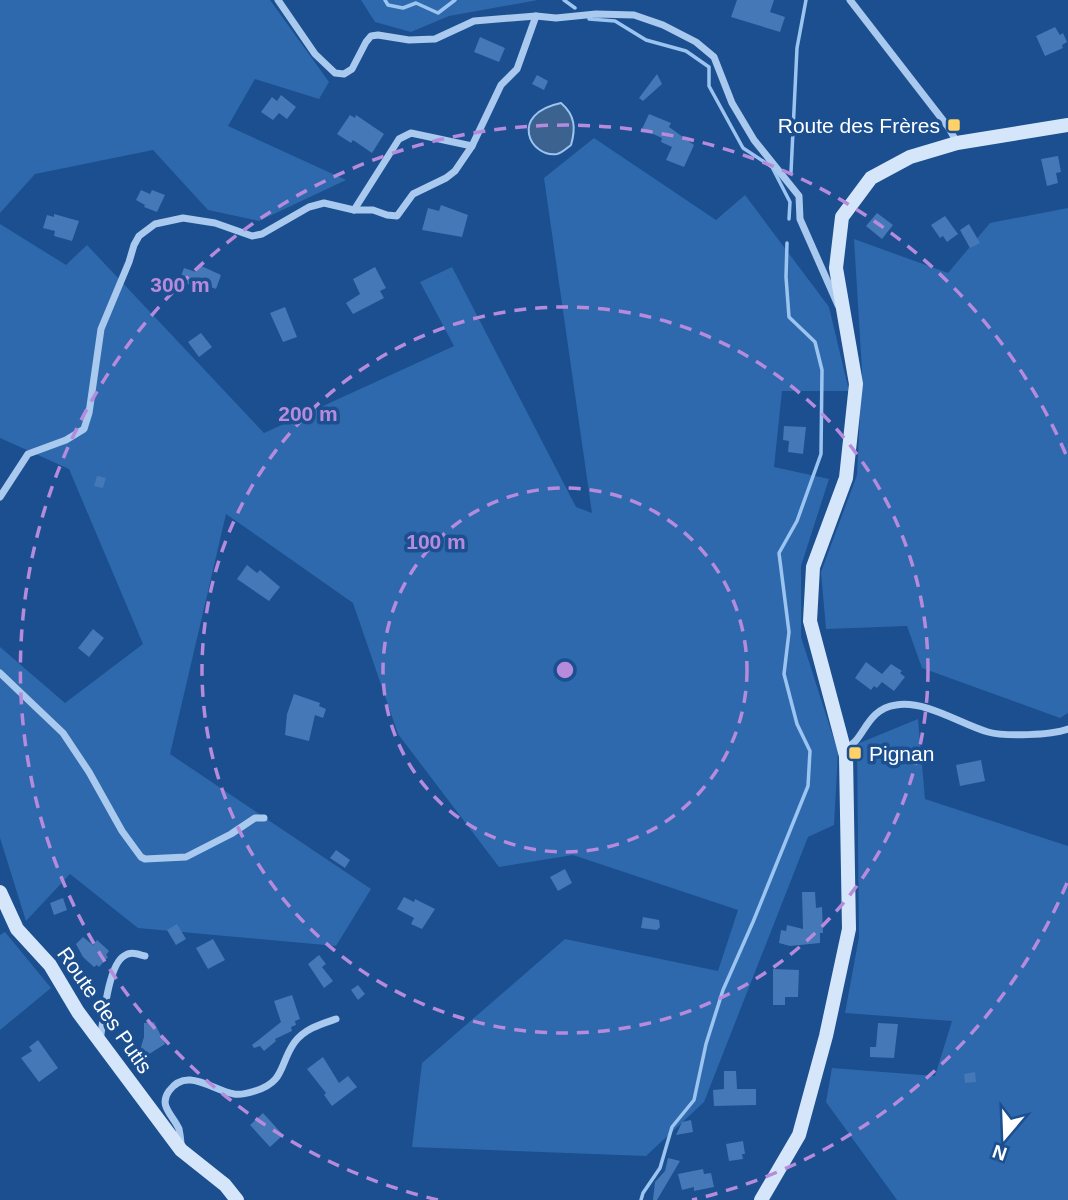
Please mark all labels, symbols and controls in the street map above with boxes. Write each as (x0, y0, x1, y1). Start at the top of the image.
place label: Route des Frères (778, 114, 940, 137)
marker: Route des Frères (946, 117, 962, 133)
text: 300 m (150, 273, 210, 296)
text: 200 m (278, 402, 338, 425)
text: 100 m (406, 530, 466, 553)
centre of rings (553, 658, 577, 682)
place label: Pignan (869, 742, 934, 765)
marker: Pignan (847, 745, 863, 761)
street label: Route des Putis (53, 943, 157, 1077)
north arrow (970, 1102, 1040, 1172)
text: N (990, 1140, 1010, 1165)

